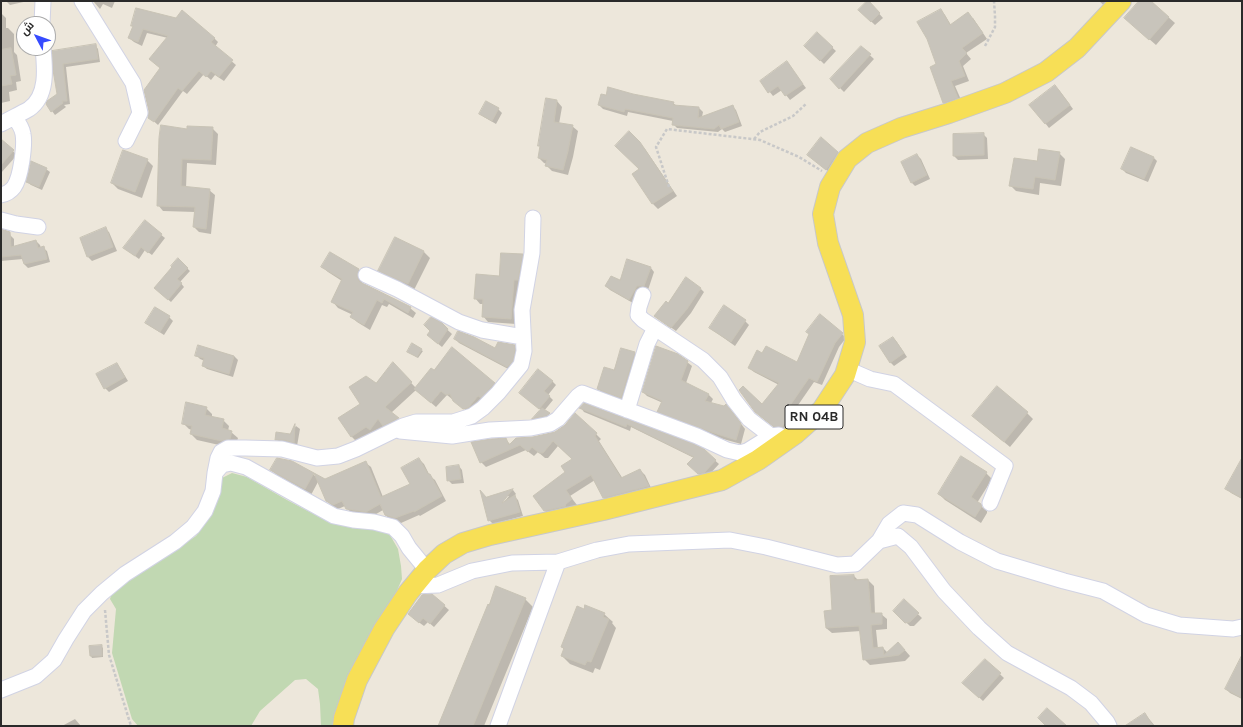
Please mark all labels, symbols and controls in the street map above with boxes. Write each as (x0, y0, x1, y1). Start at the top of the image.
north arrow (16, 16, 56, 56)
text: ش (18, 19, 37, 38)
road number: RN 04B (785, 405, 843, 429)

